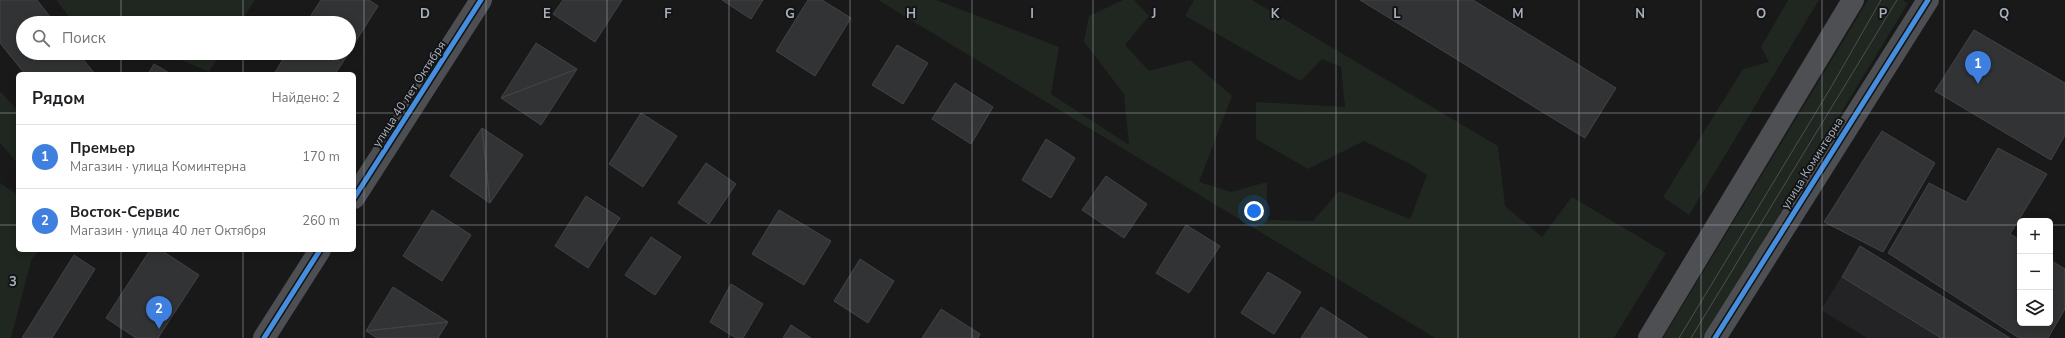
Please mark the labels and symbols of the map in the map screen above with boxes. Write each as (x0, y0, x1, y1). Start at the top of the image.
text: D (420, 5, 430, 23)
text: E (543, 5, 551, 23)
text: F (664, 5, 672, 23)
text: G (785, 5, 795, 23)
text: H (906, 5, 916, 23)
text: I (1030, 5, 1034, 23)
text: J (1151, 5, 1156, 23)
text: K (1271, 5, 1280, 23)
text: L (1393, 5, 1401, 23)
text: M (1512, 5, 1524, 23)
text: N (1635, 5, 1645, 23)
text: O (1756, 5, 1766, 23)
text: P (1879, 5, 1888, 23)
text: Q (1999, 5, 2009, 23)
street label: улица 40 лет Октября (369, 38, 449, 150)
pin: 1 (1965, 51, 1991, 84)
street label: улица Коминтерна (1777, 114, 1847, 212)
your location (1244, 201, 1264, 221)
text: 3 (9, 273, 17, 291)
pin: 2 (146, 296, 172, 329)

